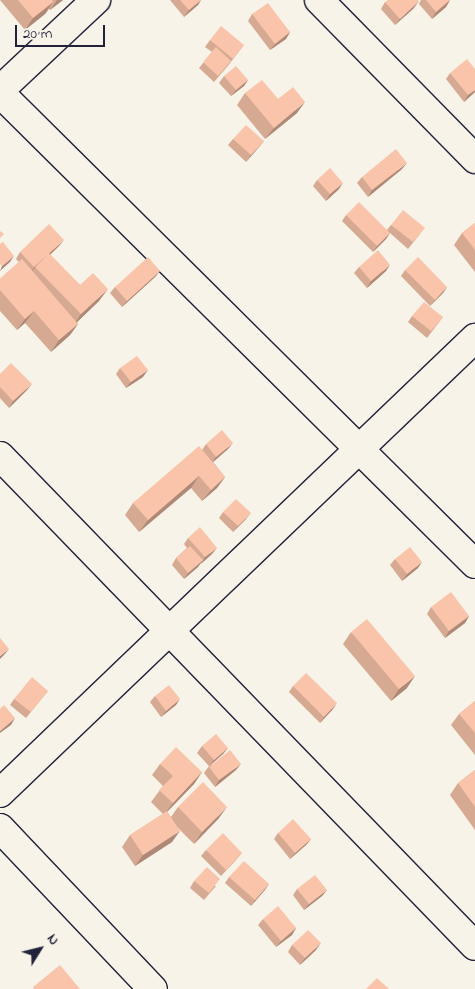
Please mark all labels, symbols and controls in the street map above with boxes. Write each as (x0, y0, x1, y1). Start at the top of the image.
scale bar (18, 15, 108, 47)
text: 20 m (23, 23, 52, 45)
north arrow (15, 924, 65, 974)
text: N (41, 930, 64, 950)

